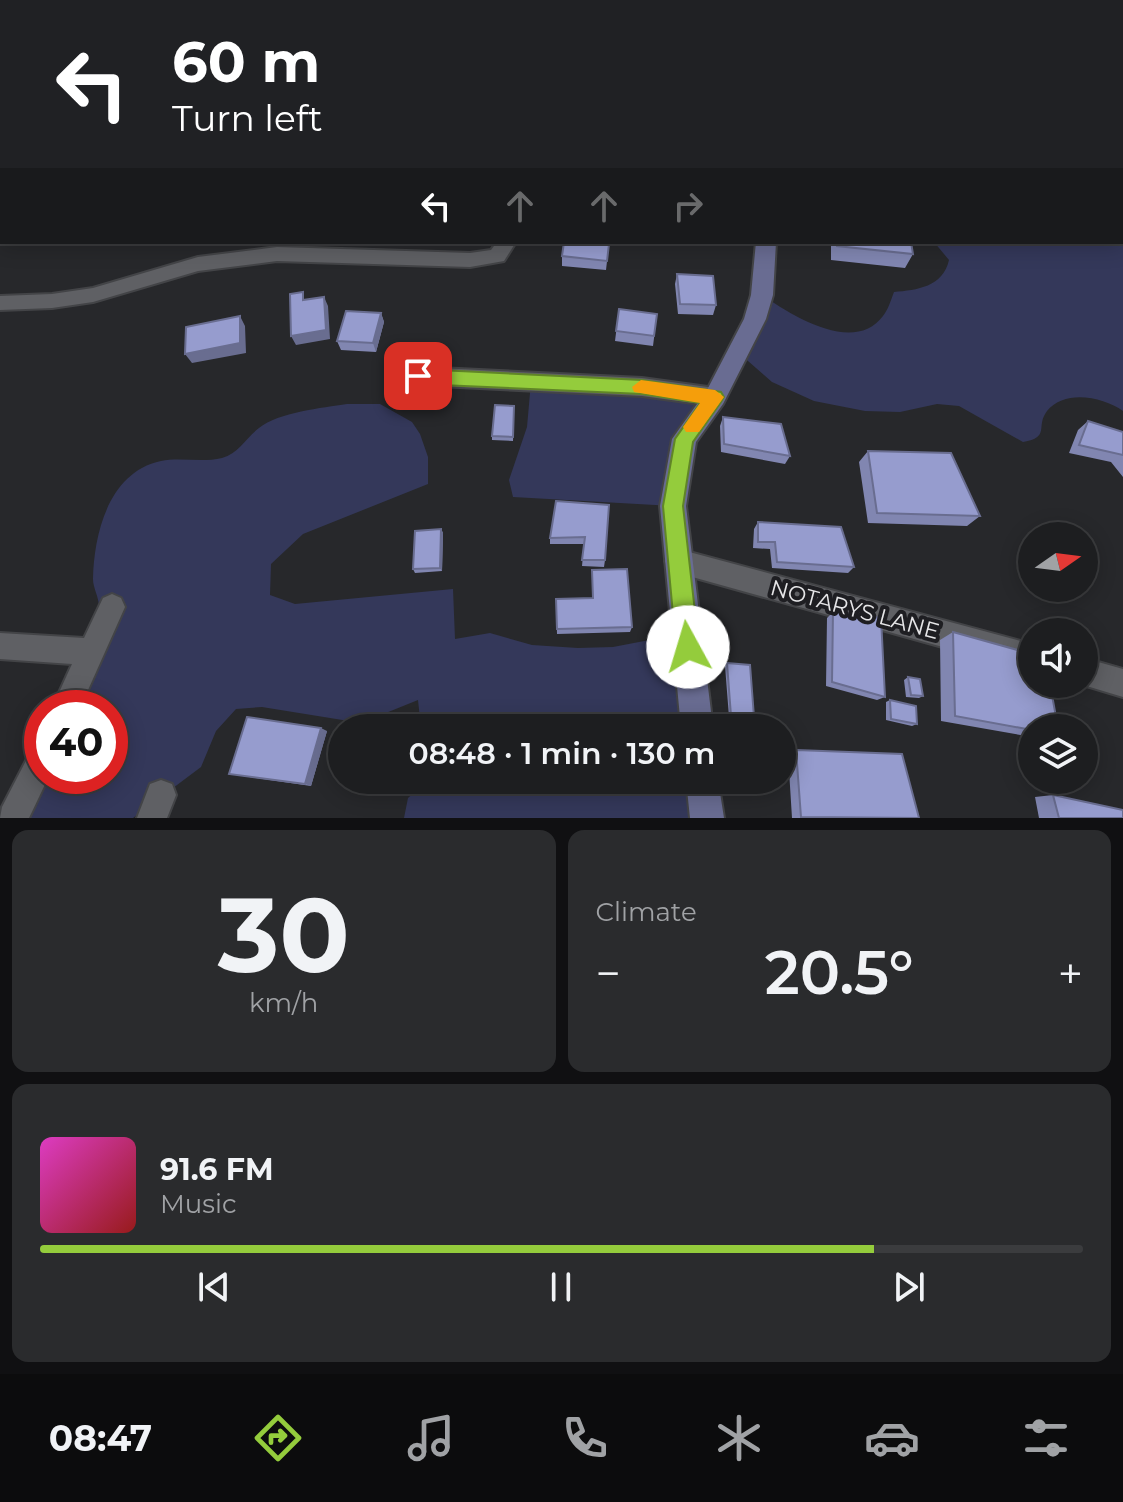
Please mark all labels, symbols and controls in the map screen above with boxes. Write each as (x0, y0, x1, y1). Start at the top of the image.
text: 60 m (172, 28, 320, 96)
icon: left (40, 32, 144, 136)
text: Turn left (172, 96, 323, 140)
icon: left (414, 184, 458, 228)
icon: ahead (498, 184, 542, 228)
icon: ahead (582, 184, 626, 228)
icon: right (666, 184, 710, 228)
pin (384, 342, 452, 410)
icon: arrive (396, 354, 440, 398)
north arrow (1018, 522, 1098, 602)
map controls (1018, 522, 1098, 794)
street label: NOTARYS LANE (767, 574, 942, 645)
position arrow (646, 605, 730, 689)
button: sound (1018, 618, 1098, 698)
speed limit sign: 40 (24, 690, 128, 794)
button: layers (1018, 714, 1098, 794)
text: 08:48 · 1 min · 130 m (409, 735, 715, 772)
text: 30 (218, 871, 350, 998)
text: Climate (596, 896, 697, 928)
text: 20.5° (765, 936, 914, 1009)
text: − (596, 946, 621, 1000)
text: + (1058, 946, 1083, 1000)
text: km/h (249, 987, 318, 1019)
text: 91.6 FM (160, 1151, 274, 1188)
text: Music (160, 1188, 237, 1220)
icon: previous (192, 1265, 236, 1309)
icon: pause (539, 1265, 583, 1309)
icon: next (887, 1265, 931, 1309)
icon: directions (250, 1410, 306, 1466)
icon: music (403, 1410, 459, 1466)
icon: phone (557, 1410, 613, 1466)
icon: climate (711, 1410, 767, 1466)
icon: car (864, 1410, 920, 1466)
icon: filters (1018, 1410, 1074, 1466)
text: 08:47 (49, 1416, 152, 1460)

